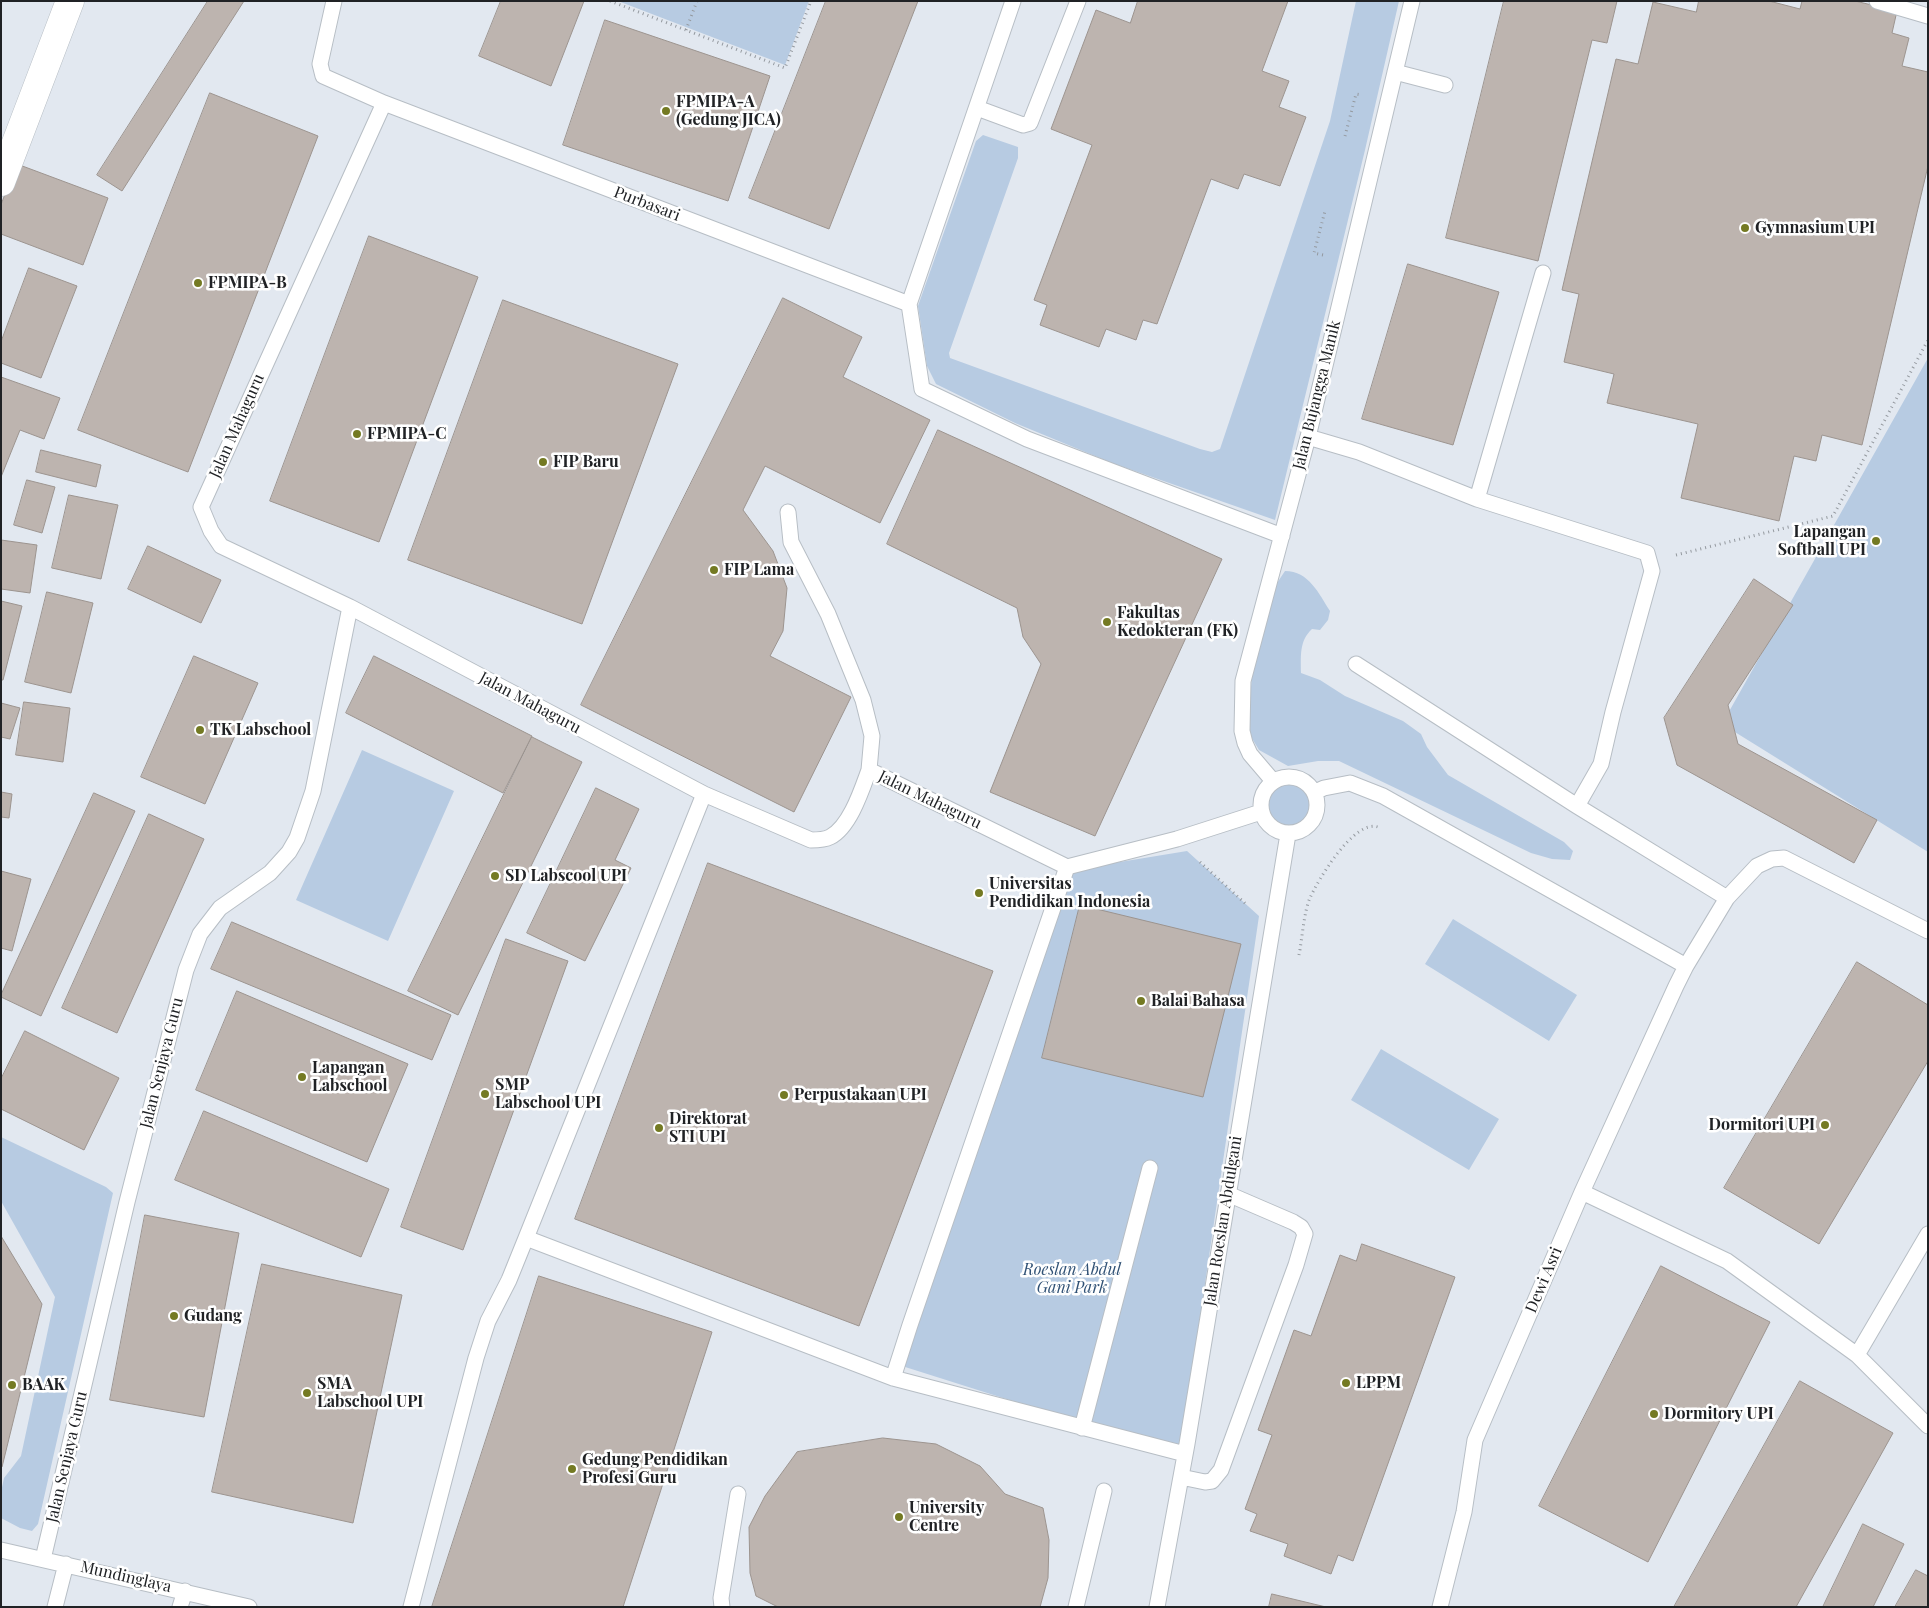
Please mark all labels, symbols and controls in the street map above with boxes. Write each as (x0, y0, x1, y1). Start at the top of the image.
place label: FPMIPA-A (Gedung JICA) (676, 92, 781, 130)
marker: FPMIPA-A (Gedung JICA) (660, 105, 672, 117)
street label: Purbasari (611, 183, 683, 225)
place label: Gymnasium UPI (1755, 218, 1875, 238)
marker: Gymnasium UPI (1739, 222, 1751, 234)
place label: FPMIPA-B (208, 273, 287, 293)
marker: FPMIPA-B (192, 277, 204, 289)
street label: Jalan Bujangga Manik (1289, 318, 1345, 472)
street label: Jalan Mahaguru (205, 371, 269, 481)
place label: FPMIPA-C (367, 424, 446, 444)
marker: FPMIPA-C (351, 428, 363, 440)
place label: FIP Baru (553, 452, 619, 472)
marker: FIP Baru (537, 456, 549, 468)
place label: Lapangan Softball UPI (1778, 522, 1866, 560)
marker: Lapangan Softball UPI (1870, 535, 1882, 547)
place label: FIP Lama (724, 560, 794, 580)
marker: FIP Lama (708, 564, 720, 576)
place label: Fakultas Kedokteran (FK) (1117, 603, 1238, 641)
marker: Fakultas Kedokteran (FK) (1101, 616, 1113, 628)
street label: Jalan Mahaguru (476, 668, 584, 738)
place label: TK Labschool (210, 720, 311, 740)
marker: TK Labschool (194, 724, 206, 736)
street label: Jalan Mahaguru (875, 767, 985, 833)
place label: SD Labscool UPI (505, 866, 627, 886)
marker: SD Labscool UPI (489, 870, 501, 882)
place label: Universitas Pendidikan Indonesia (989, 874, 1150, 912)
marker: Universitas Pendidikan Indonesia (973, 887, 985, 899)
place label: Balai Bahasa (1151, 991, 1245, 1011)
marker: Balai Bahasa (1135, 995, 1147, 1007)
street label: Jalan Senjaya Guru (136, 996, 188, 1130)
place label: Lapangan Labschool (312, 1058, 387, 1096)
marker: Lapangan Labschool (296, 1071, 308, 1083)
place label: SMP Labschool UPI (495, 1075, 601, 1113)
place label: Perpustakaan UPI (794, 1085, 927, 1105)
marker: SMP Labschool UPI (479, 1088, 491, 1100)
marker: Perpustakaan UPI (778, 1089, 790, 1101)
place label: Direktorat STI UPI (669, 1109, 747, 1147)
place label: Dormitori UPI (1708, 1115, 1815, 1135)
marker: Dormitori UPI (1819, 1119, 1831, 1131)
marker: Direktorat STI UPI (653, 1122, 665, 1134)
street label: Jalan Roeslan Abdulgani (1200, 1134, 1246, 1308)
street label: Dewi Asri (1522, 1244, 1566, 1316)
park label: Roeslan Abdul Gani Park (1023, 1260, 1121, 1298)
place label: Gudang (184, 1306, 242, 1326)
marker: Gudang (168, 1310, 180, 1322)
place label: LPPM (1356, 1373, 1401, 1393)
place label: SMA Labschool UPI (317, 1374, 423, 1412)
place label: BAAK (22, 1375, 65, 1395)
marker: LPPM (1340, 1377, 1352, 1389)
marker: BAAK (6, 1379, 18, 1391)
marker: SMA Labschool UPI (301, 1387, 313, 1399)
street label: Jalan Senjaya Guru (43, 1389, 91, 1525)
place label: Dormitory UPI (1664, 1404, 1774, 1424)
marker: Dormitory UPI (1648, 1408, 1660, 1420)
place label: Gedung Pendidikan Profesi Guru (582, 1450, 728, 1488)
marker: Gedung Pendidikan Profesi Guru (566, 1463, 578, 1475)
place label: University Centre (909, 1498, 984, 1536)
marker: University Centre (893, 1511, 905, 1523)
street label: Mundinglaya (79, 1557, 173, 1597)

